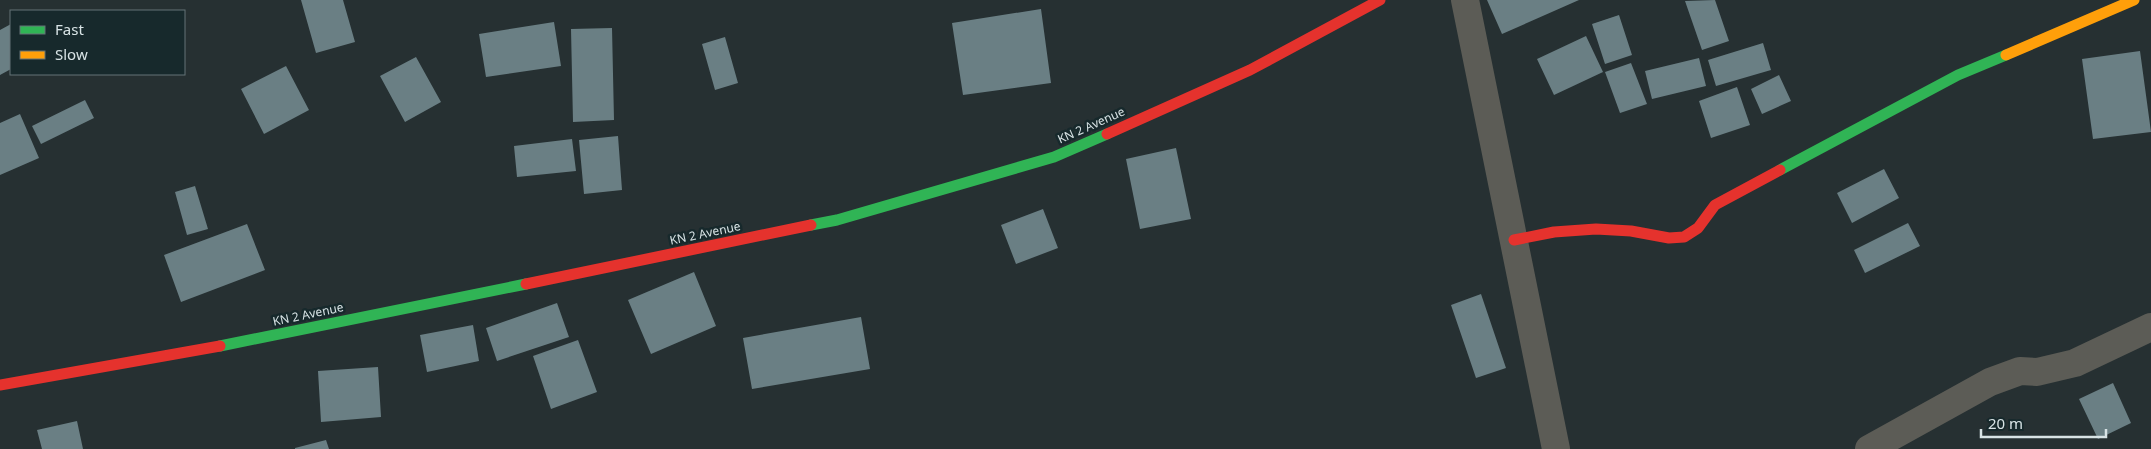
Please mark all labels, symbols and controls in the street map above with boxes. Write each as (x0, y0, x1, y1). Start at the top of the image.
legend (10, 10, 185, 75)
text: Fast (55, 19, 84, 39)
text: Slow (55, 44, 88, 64)
street label: KN 2 Avenue (1055, 103, 1127, 147)
street label: KN 2 Avenue (668, 217, 742, 249)
street label: KN 2 Avenue (271, 298, 345, 330)
scale bar (1981, 406, 2106, 438)
text: 20 m (1988, 413, 2023, 433)

